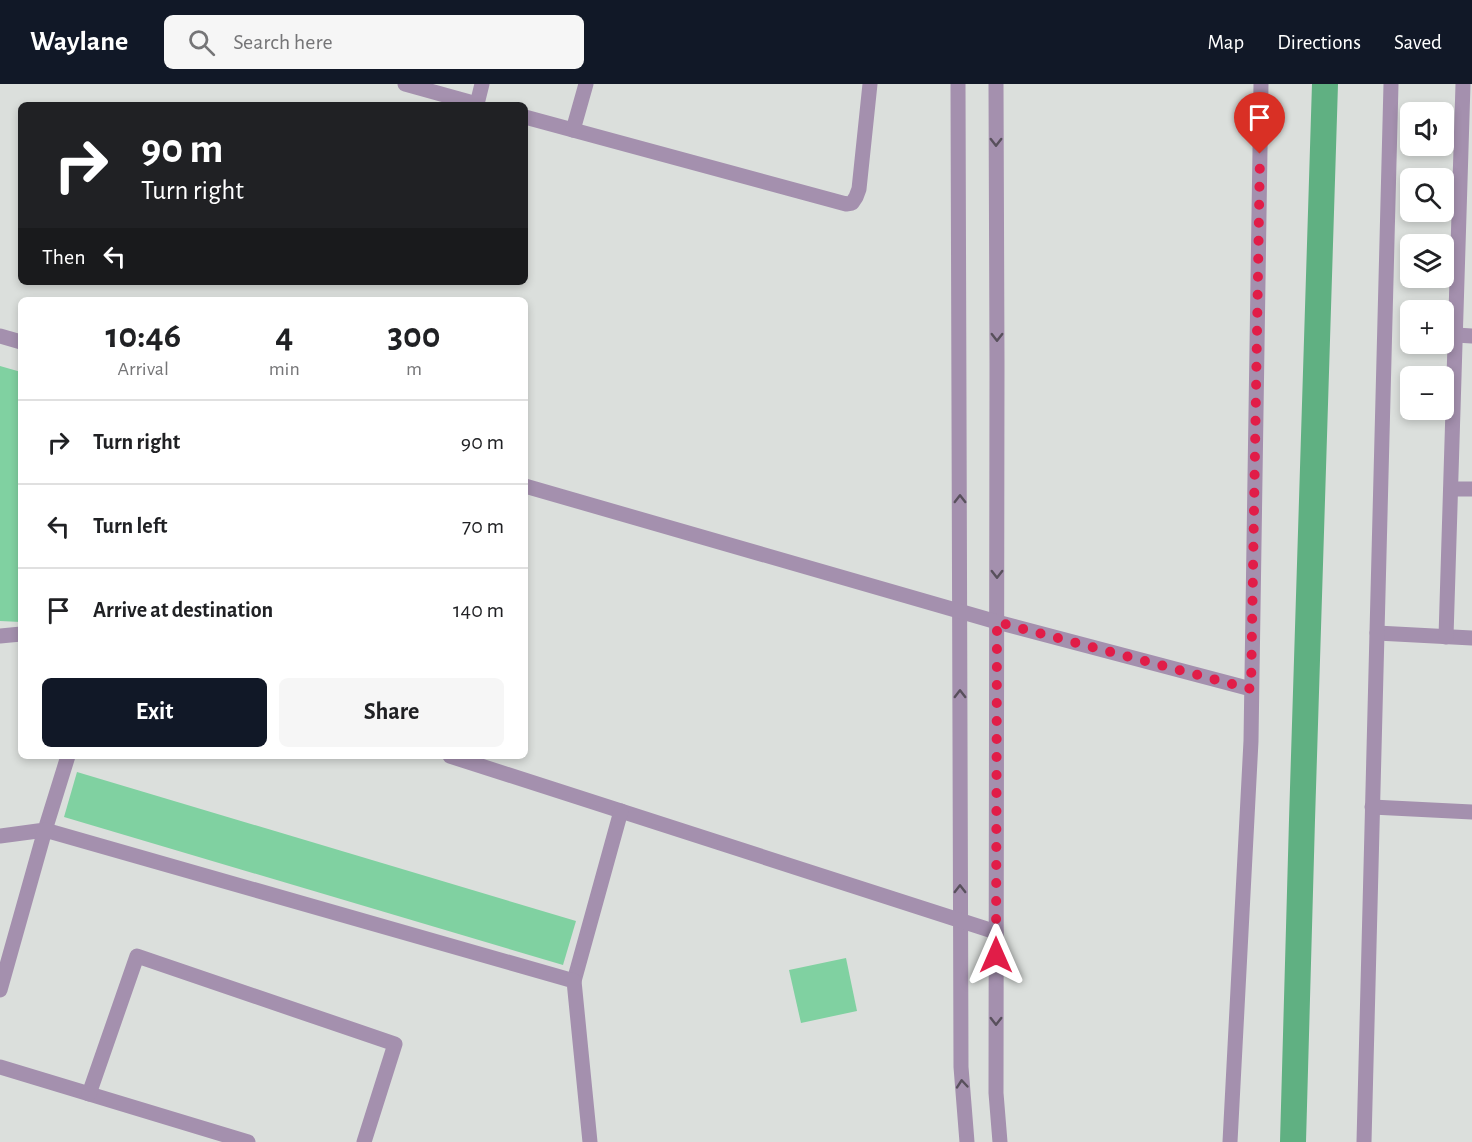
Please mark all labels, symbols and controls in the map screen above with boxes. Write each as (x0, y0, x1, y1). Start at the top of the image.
search box (164, 15, 584, 69)
icon: search (185, 26, 218, 59)
text: Waylane (30, 28, 128, 56)
text: Search here (233, 31, 333, 53)
text: Map (1208, 32, 1244, 53)
text: Directions (1277, 32, 1361, 53)
text: Saved (1394, 32, 1442, 53)
pin (1234, 92, 1285, 154)
icon: arrive (1243, 101, 1276, 134)
map controls (1400, 102, 1454, 420)
button: sound (1400, 102, 1454, 156)
icon: right (42, 126, 120, 204)
text: 90 m (141, 128, 223, 170)
one-way arrow (990, 138, 1002, 147)
button: search (1400, 168, 1454, 222)
text: Turn right (141, 177, 244, 204)
button: layers (1400, 234, 1454, 288)
icon: left (98, 240, 131, 273)
text: Then (42, 246, 86, 268)
button: + (1400, 300, 1454, 354)
text: 10:46 (106, 318, 181, 354)
text: 4 (275, 318, 293, 354)
text: 300 (387, 318, 440, 354)
one-way arrow (991, 333, 1003, 342)
text: Arrival (118, 359, 169, 379)
text: min (269, 359, 300, 379)
text: m (406, 359, 422, 379)
button: − (1400, 366, 1454, 420)
icon: right (42, 426, 75, 459)
text: Turn right (93, 431, 180, 453)
text: 90 m (461, 431, 504, 453)
one-way arrow (953, 494, 966, 503)
icon: left (42, 510, 75, 543)
text: Turn left (93, 515, 167, 537)
text: 70 m (462, 515, 504, 537)
one-way arrow (991, 570, 1003, 579)
icon: arrive (42, 594, 75, 627)
text: Arrive at destination (93, 599, 273, 621)
text: 140 m (453, 599, 504, 621)
button: Exit (42, 678, 267, 747)
button: Share (279, 678, 504, 747)
one-way arrow (954, 689, 966, 698)
one-way arrow (954, 884, 966, 893)
position arrow (964, 923, 1028, 987)
one-way arrow (990, 1017, 1002, 1026)
one-way arrow (956, 1079, 969, 1088)

